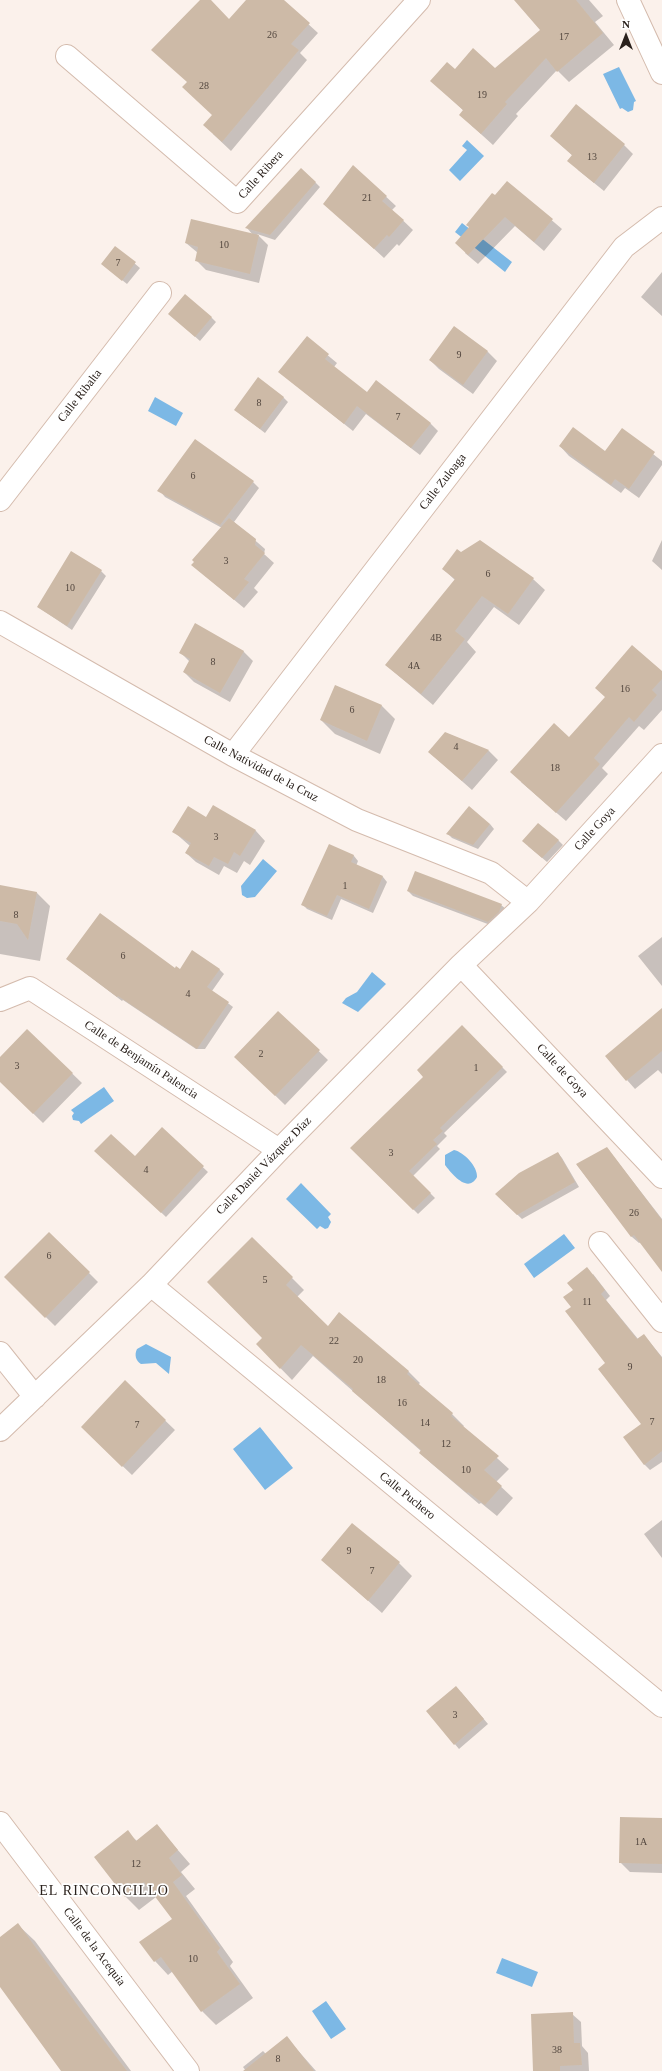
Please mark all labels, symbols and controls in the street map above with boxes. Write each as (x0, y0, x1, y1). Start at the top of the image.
north arrow (606, 16, 646, 56)
text: N (622, 18, 630, 30)
house number: 26 (267, 29, 277, 41)
house number: 17 (559, 31, 569, 43)
house number: 28 (199, 80, 209, 92)
house number: 19 (477, 89, 487, 101)
street label: Calle Ribera (235, 148, 287, 202)
house number: 13 (587, 151, 597, 163)
house number: 21 (362, 192, 372, 204)
house number: 10 (219, 239, 229, 251)
house number: 7 (116, 257, 120, 269)
house number: 9 (456, 349, 462, 361)
street label: Calle Ribalta (55, 367, 105, 425)
house number: 8 (256, 397, 262, 409)
house number: 7 (396, 411, 400, 423)
street label: Calle Zuloaga (417, 451, 469, 513)
house number: 6 (190, 470, 196, 482)
house number: 3 (224, 555, 228, 567)
house number: 6 (486, 568, 490, 580)
house number: 10 (65, 582, 75, 594)
house number: 4B (430, 632, 442, 644)
house number: 8 (210, 656, 216, 668)
house number: 4A (408, 660, 420, 672)
house number: 16 (620, 683, 630, 695)
house number: 6 (350, 704, 354, 716)
street label: Calle Natividad de la Cruz (201, 733, 321, 805)
house number: 4 (454, 741, 458, 753)
house number: 18 (550, 762, 560, 774)
street label: Calle Goya (571, 804, 619, 854)
house number: 3 (214, 831, 218, 843)
house number: 1 (342, 880, 348, 892)
house number: 8 (14, 909, 18, 921)
house number: 6 (120, 950, 126, 962)
house number: 4 (186, 988, 190, 1000)
street label: Calle de Benjamín Palencia (81, 1018, 201, 1102)
street label: Calle de Goya (533, 1041, 591, 1101)
house number: 2 (258, 1048, 264, 1060)
house number: 3 (14, 1060, 20, 1072)
house number: 1 (474, 1062, 478, 1074)
street label: Calle Daniel Vázquez Díaz (213, 1114, 315, 1218)
house number: 3 (388, 1147, 394, 1159)
house number: 4 (144, 1164, 148, 1176)
house number: 26 (629, 1207, 639, 1219)
house number: 6 (46, 1250, 52, 1262)
house number: 5 (262, 1274, 268, 1286)
house number: 11 (582, 1296, 592, 1308)
house number: 22 (329, 1335, 339, 1347)
house number: 20 (353, 1354, 363, 1366)
house number: 9 (628, 1361, 632, 1373)
house number: 18 (376, 1374, 386, 1386)
house number: 16 (397, 1397, 407, 1409)
house number: 7 (650, 1416, 654, 1428)
house number: 14 (420, 1417, 430, 1429)
house number: 7 (134, 1419, 140, 1431)
house number: 12 (441, 1438, 451, 1450)
house number: 10 (461, 1464, 471, 1476)
street label: Calle Puchero (376, 1469, 438, 1523)
house number: 9 (346, 1545, 352, 1557)
house number: 7 (370, 1565, 374, 1577)
house number: 3 (452, 1709, 458, 1721)
house number: 1A (635, 1836, 647, 1848)
house number: 12 (131, 1858, 141, 1870)
district label: EL RINCONCILLO (39, 1883, 169, 1899)
street label: Calle de la Acequia (60, 1905, 128, 1989)
house number: 10 (188, 1953, 198, 1965)
house number: 38 (552, 2044, 562, 2056)
house number: 8 (276, 2053, 280, 2065)

